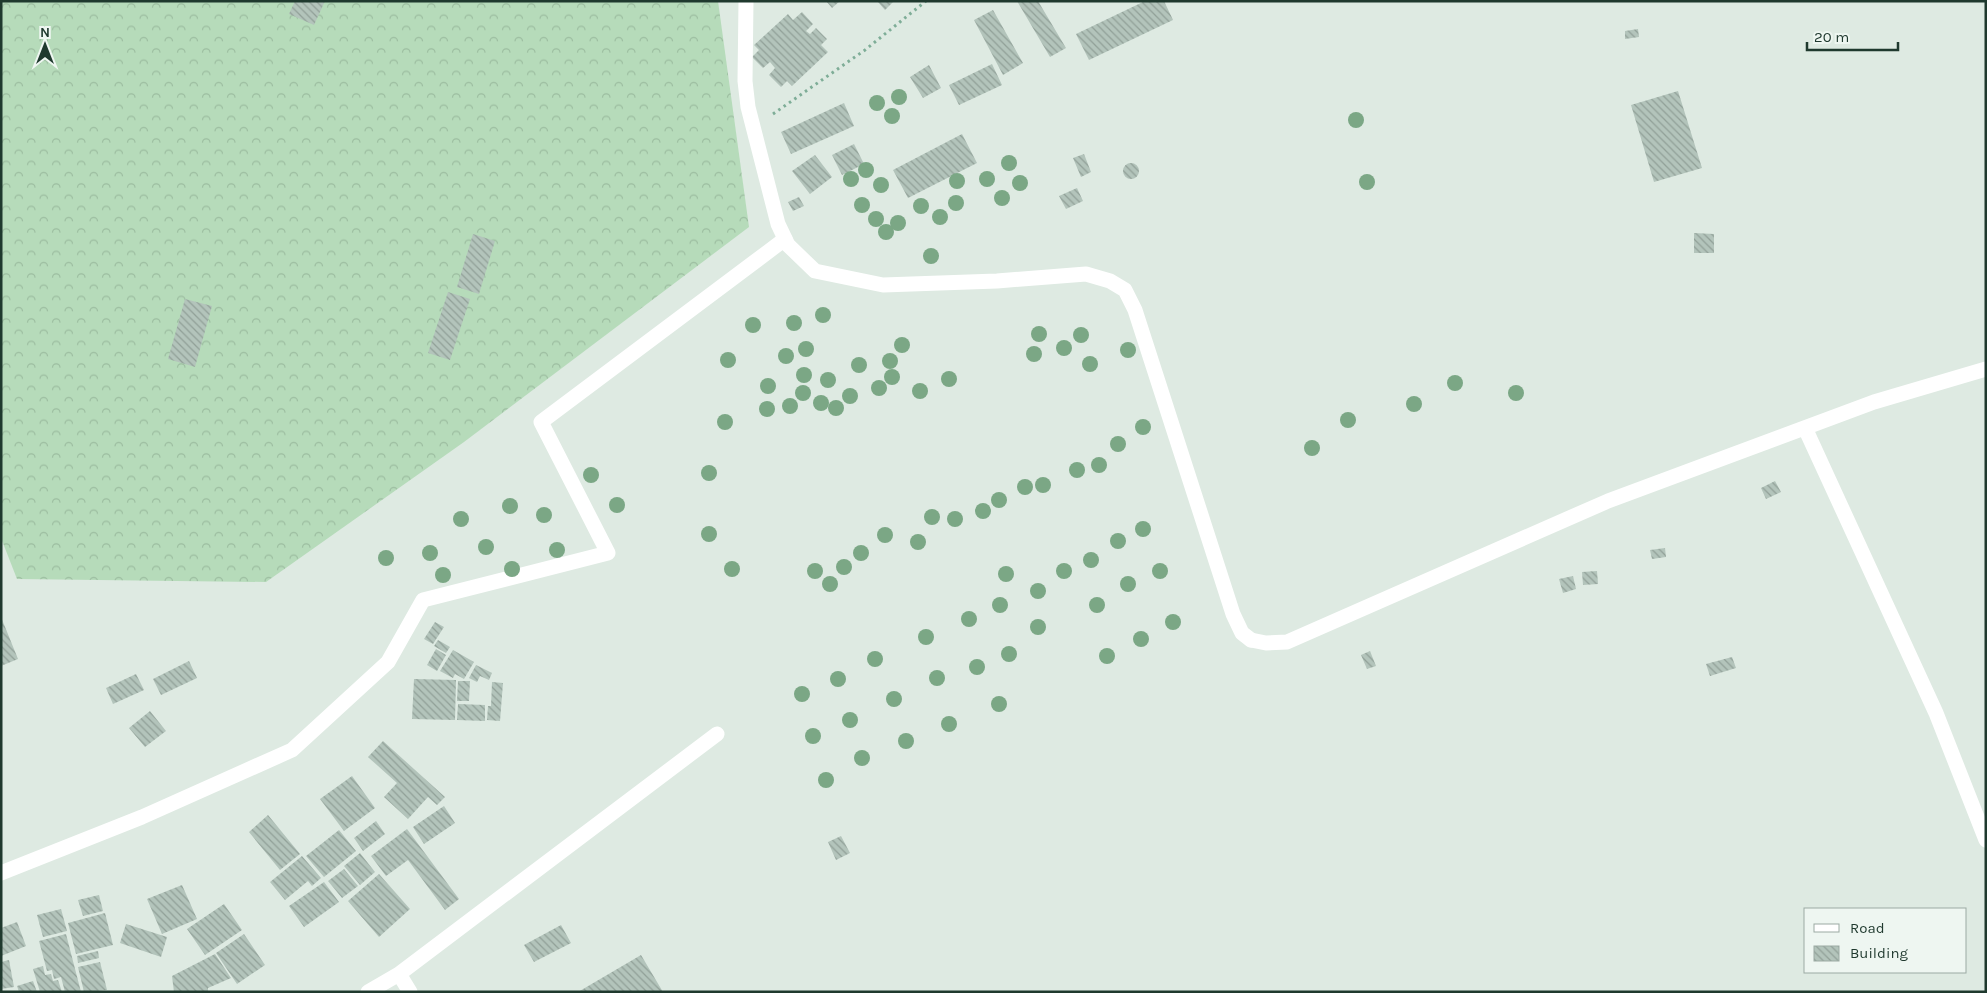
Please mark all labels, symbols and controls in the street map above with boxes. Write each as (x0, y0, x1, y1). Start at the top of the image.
north arrow (20, 20, 70, 70)
scale bar (1807, 20, 1898, 52)
text: N (40, 24, 50, 41)
text: 20 m (1814, 28, 1849, 46)
legend (1804, 908, 1967, 973)
text: Road (1850, 919, 1885, 937)
text: Building (1850, 944, 1908, 962)

